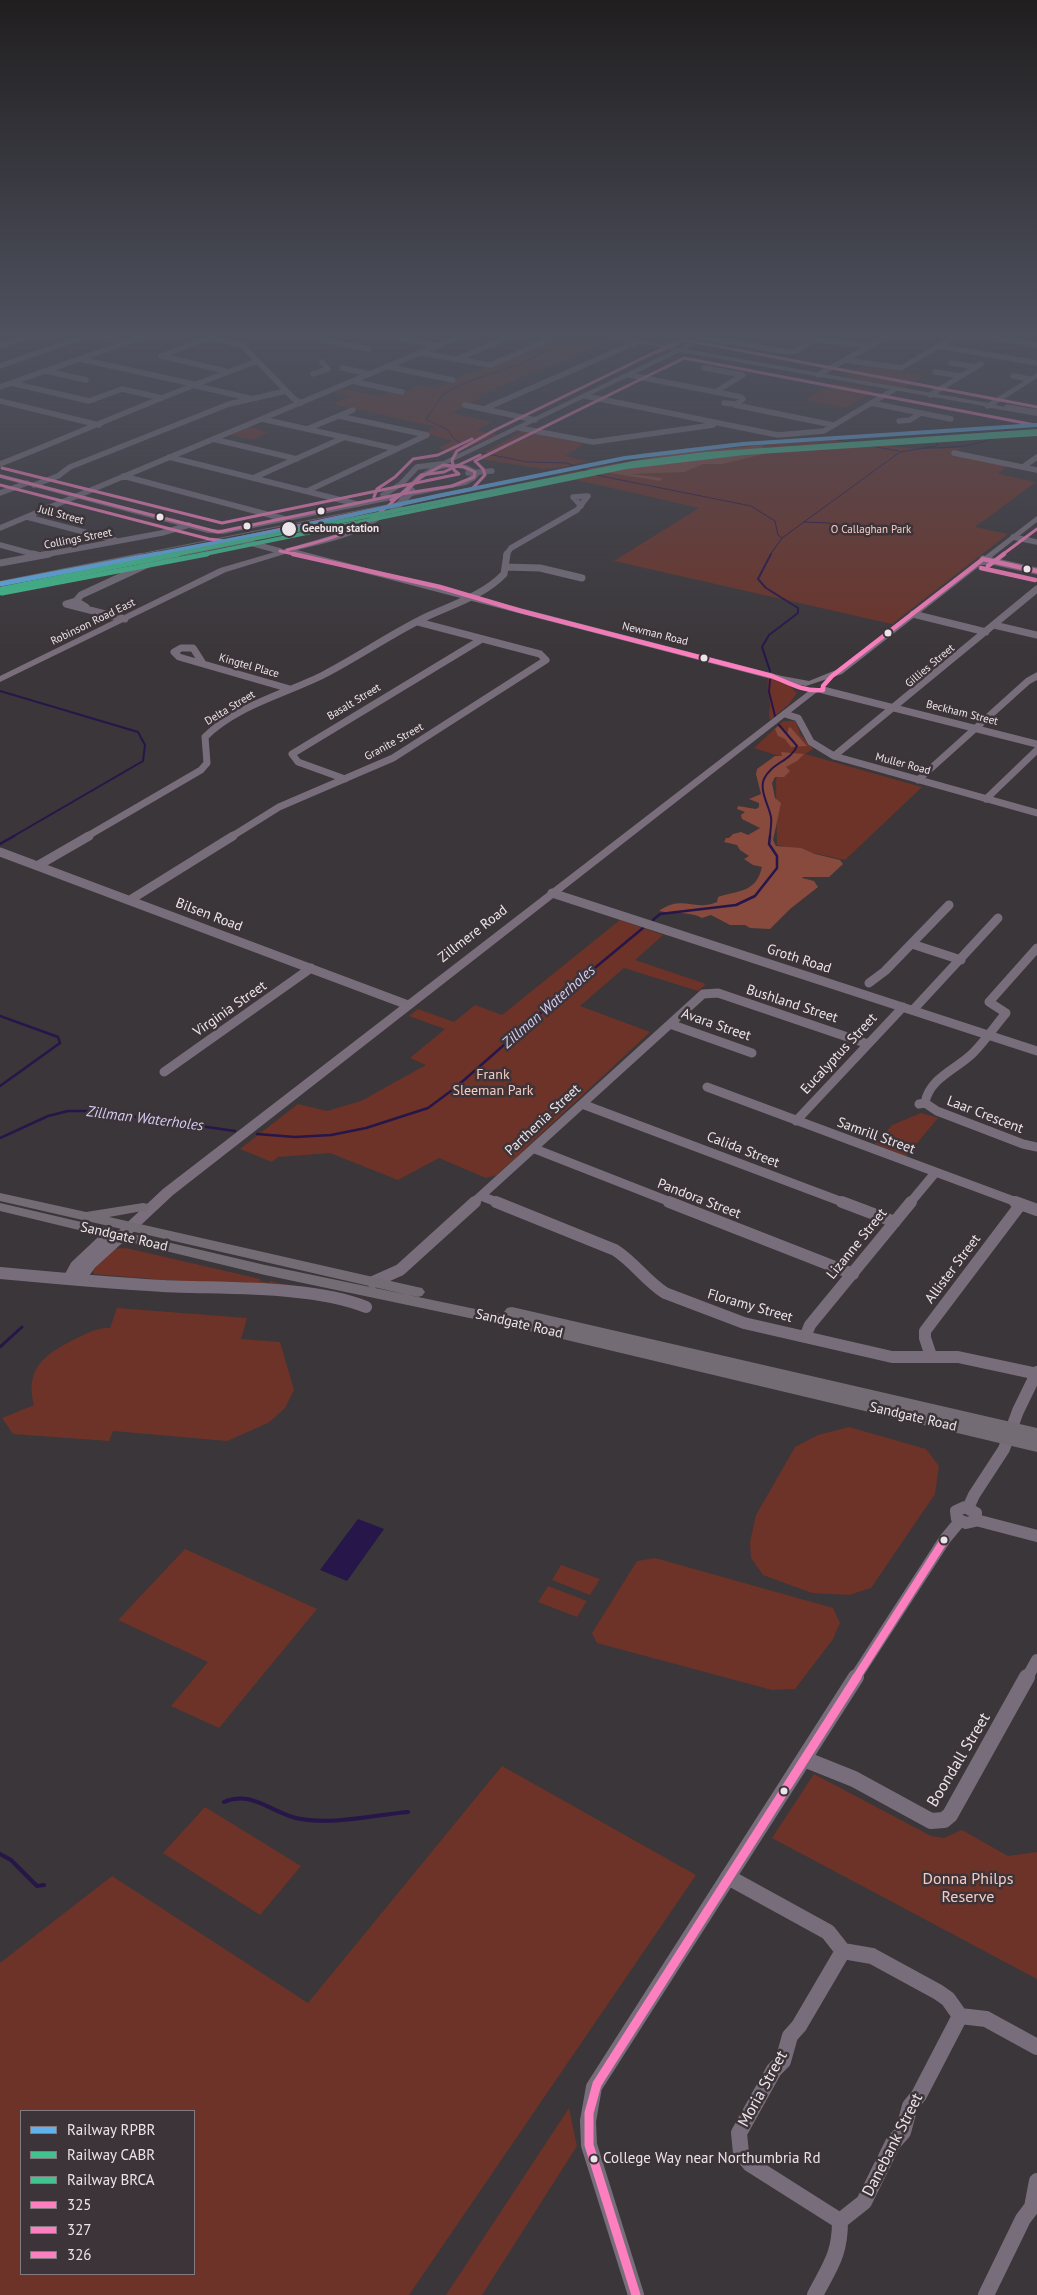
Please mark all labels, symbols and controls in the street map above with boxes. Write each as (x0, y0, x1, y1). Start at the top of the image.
street label: Jull Street (37, 503, 85, 527)
unlabelled marker (316, 506, 326, 516)
unlabelled marker (155, 512, 165, 522)
marker: Geebung station (280, 520, 298, 538)
unlabelled marker (242, 521, 252, 531)
place label: Geebung station (302, 522, 379, 536)
park label: O Callaghan Park (831, 523, 911, 537)
street label: Collings Street (43, 526, 113, 552)
unlabelled marker (1022, 564, 1032, 574)
street label: Robinson Road East (49, 596, 137, 648)
street label: Newman Road (621, 619, 689, 649)
unlabelled marker (883, 628, 893, 638)
street label: Gillies Street (903, 642, 957, 690)
street label: Kingtel Place (217, 651, 281, 681)
unlabelled marker (699, 653, 709, 663)
street label: Basalt Street (325, 681, 383, 723)
street label: Delta Street (203, 688, 257, 728)
street label: Beckham Street (925, 698, 999, 728)
street label: Granite Street (362, 720, 426, 764)
street label: Muller Road (874, 750, 932, 778)
street label: Bilsen Road (173, 895, 245, 935)
street label: Zillmere Road (435, 902, 511, 966)
street label: Groth Road (765, 941, 833, 977)
water label: Zillman Waterholes (499, 962, 599, 1052)
street label: Virginia Street (190, 978, 270, 1040)
street label: Bushland Street (744, 981, 840, 1027)
street label: Avara Street (679, 1005, 753, 1045)
street label: Eucalyptus Street (797, 1010, 881, 1098)
park label: Frank Sleeman Park (452, 1067, 534, 1100)
street label: Parthenia Street (502, 1081, 584, 1159)
street label: Laar Crescent (944, 1093, 1026, 1137)
water label: Zillman Waterholes (85, 1103, 205, 1135)
street label: Samrill Street (835, 1114, 917, 1158)
street label: Calida Street (704, 1128, 782, 1172)
street label: Pandora Street (655, 1175, 743, 1223)
street label: Lizanne Street (823, 1205, 891, 1283)
street label: Sandgate Road (79, 1219, 169, 1255)
street label: Allister Street (922, 1231, 984, 1307)
street label: Floramy Street (705, 1286, 795, 1326)
street label: Sandgate Road (474, 1306, 564, 1342)
street label: Sandgate Road (868, 1399, 958, 1435)
unlabelled marker (939, 1535, 949, 1545)
street label: Boondall Street (923, 1710, 995, 1810)
unlabelled marker (779, 1786, 789, 1796)
park label: Donna Philps Reserve (923, 1869, 1013, 1907)
street label: Moria Street (734, 2048, 792, 2130)
street label: Danebank Street (859, 2090, 927, 2200)
legend (20, 2110, 195, 2275)
text: Railway RPBR (67, 2120, 156, 2139)
text: Railway CABR (67, 2145, 155, 2164)
place label: College Way near Northumbria Rd (603, 2150, 820, 2168)
marker: College Way near Northumbria Rd (589, 2154, 599, 2164)
text: Railway BRCA (67, 2170, 154, 2189)
text: 325 (67, 2195, 92, 2214)
text: 327 (67, 2220, 92, 2239)
text: 326 (67, 2245, 92, 2264)

